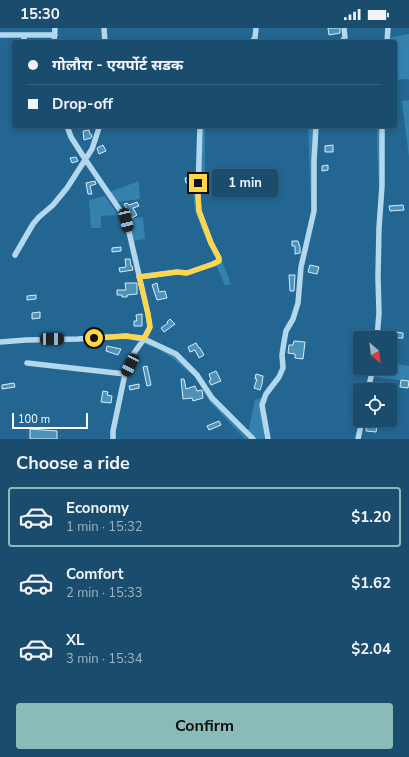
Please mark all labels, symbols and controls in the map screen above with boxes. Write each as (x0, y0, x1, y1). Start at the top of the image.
text: 15:30 (20, 4, 60, 24)
text: गोलौरा - एयर्पोर्ट सडक (52, 55, 183, 75)
text: Drop-off (52, 94, 113, 114)
callout: 1 min (212, 169, 278, 197)
route end (189, 174, 207, 192)
text: 1 min (228, 174, 262, 192)
car (117, 207, 135, 233)
route start (85, 329, 103, 347)
north arrow (353, 331, 397, 375)
map controls (353, 331, 397, 427)
car (40, 333, 64, 345)
car (119, 352, 141, 378)
button: locate (353, 383, 397, 427)
scale bar (12, 411, 88, 430)
text: 100 m (18, 412, 50, 427)
text: Choose a ride (16, 451, 130, 475)
text: Economy (66, 498, 129, 518)
icon: car (18, 499, 54, 535)
text: $1.20 (351, 507, 391, 527)
text: 1 min · 15:32 (66, 518, 142, 536)
text: Comfort (66, 564, 123, 584)
icon: car (18, 565, 54, 601)
text: $1.62 (351, 573, 391, 593)
text: 2 min · 15:33 (66, 584, 142, 602)
text: XL (66, 630, 85, 650)
icon: car (18, 631, 54, 667)
text: $2.04 (351, 639, 391, 659)
text: 3 min · 15:34 (66, 650, 142, 668)
button: Confirm (16, 703, 393, 749)

